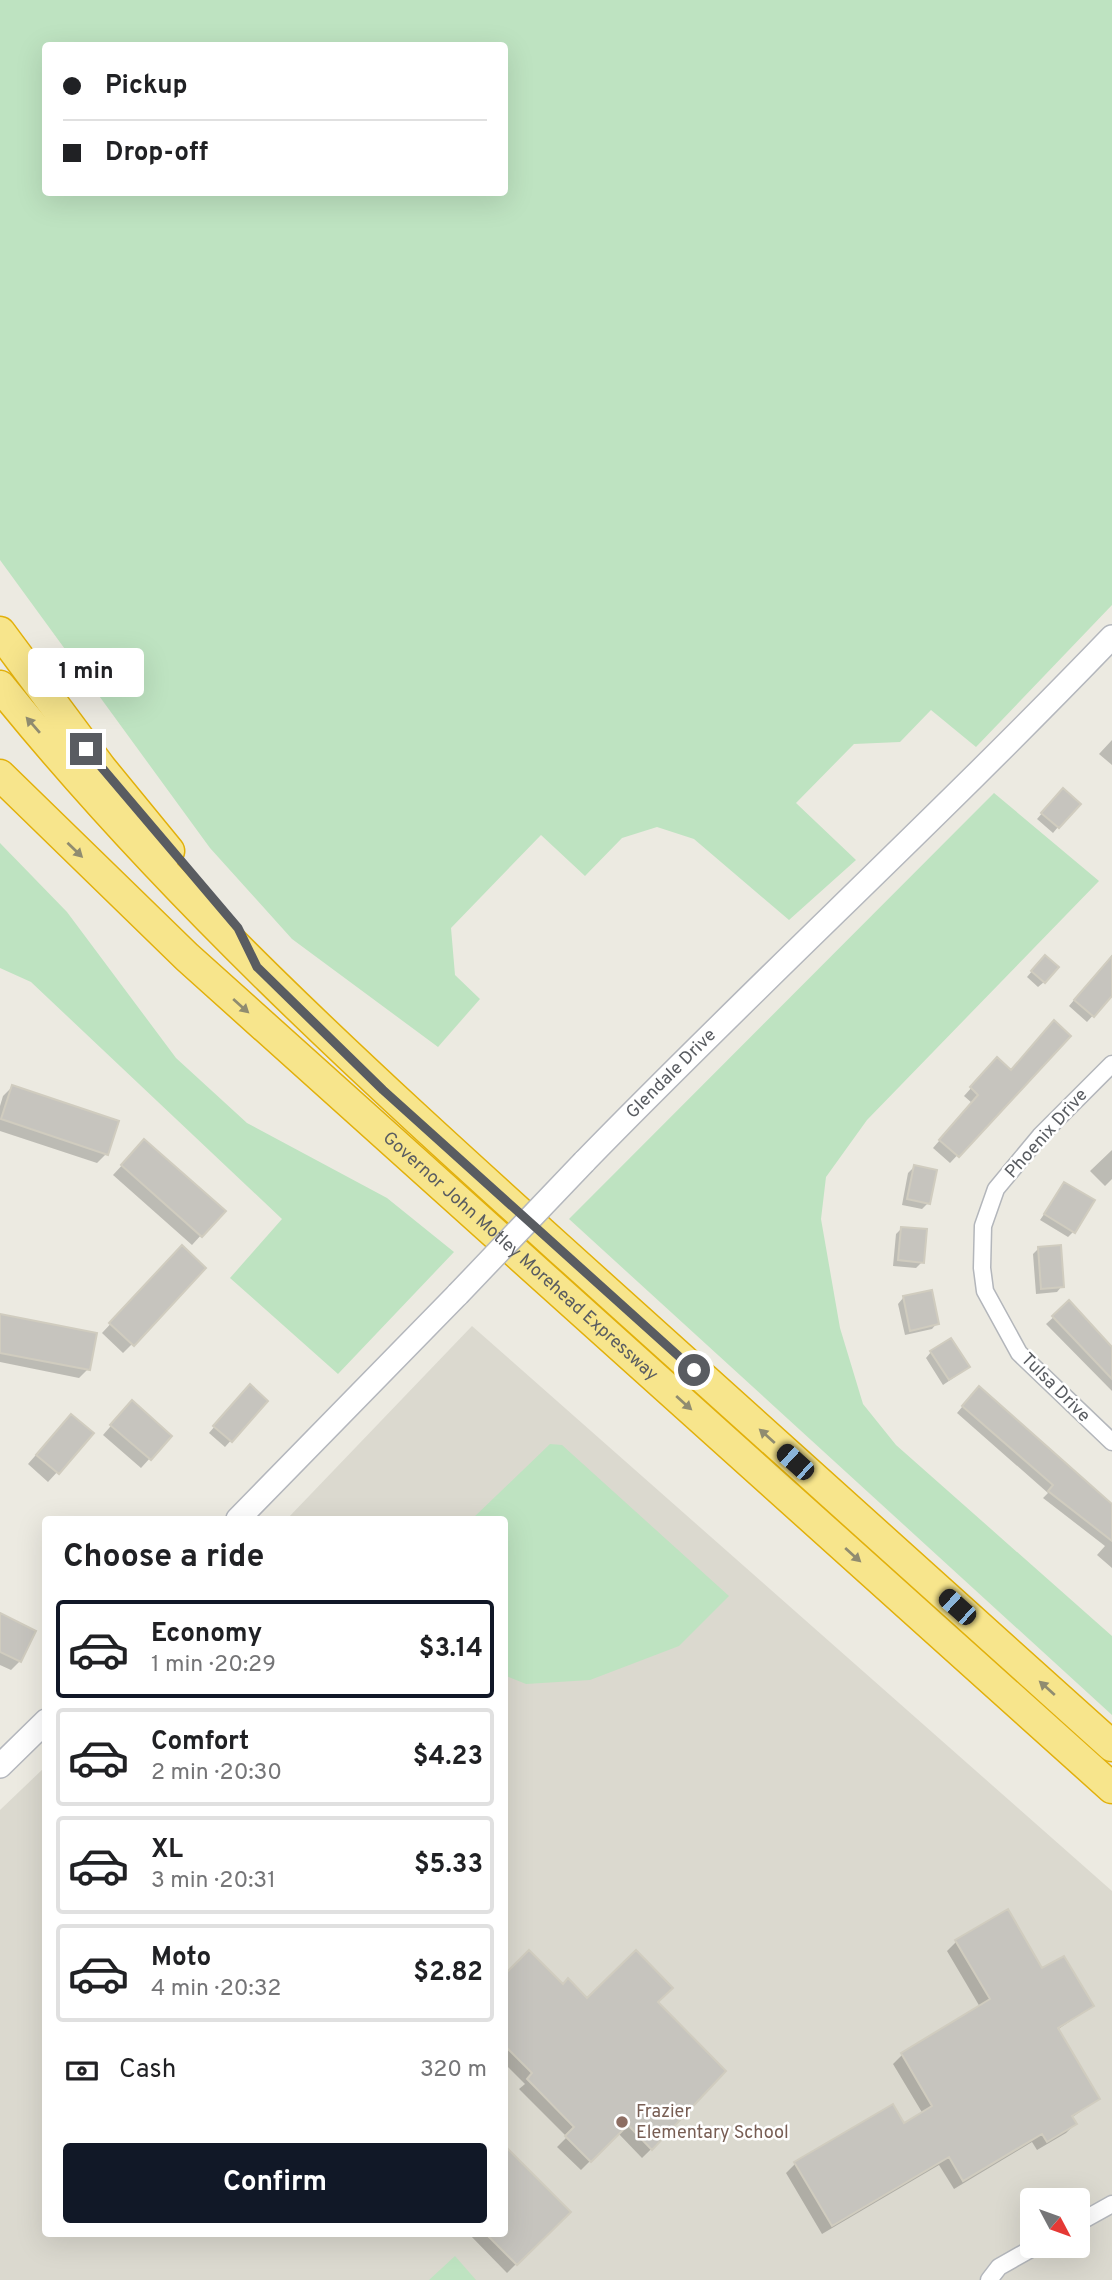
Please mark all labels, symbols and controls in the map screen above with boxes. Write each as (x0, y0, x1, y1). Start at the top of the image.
text: Pickup (105, 70, 188, 103)
text: Drop-off (105, 137, 208, 170)
callout: 1 min (28, 648, 144, 696)
text: 1 min (58, 658, 114, 687)
one-way arrow (26, 717, 41, 734)
route end (70, 733, 102, 765)
one-way arrow (66, 842, 83, 858)
one-way arrow (232, 998, 250, 1014)
street label: Glendale Drive (621, 1024, 721, 1124)
street label: Phoenix Drive (1001, 1084, 1093, 1184)
street label: Governor John Motley Morehead Expressway (378, 1127, 663, 1386)
street label: Tulsa Drive (1015, 1348, 1095, 1428)
route start (678, 1354, 710, 1386)
one-way arrow (675, 1395, 692, 1411)
one-way arrow (758, 1428, 776, 1444)
car (773, 1440, 818, 1484)
text: Choose a ride (63, 1538, 264, 1578)
one-way arrow (844, 1547, 861, 1563)
car (935, 1585, 980, 1629)
icon: car (67, 1618, 130, 1681)
text: Economy (151, 1618, 262, 1651)
text: $3.14 (419, 1633, 483, 1666)
text: 1 min · 20:29 (151, 1651, 276, 1680)
one-way arrow (1038, 1680, 1056, 1696)
icon: car (67, 1726, 130, 1789)
text: Comfort (151, 1726, 249, 1759)
text: $4.23 (413, 1741, 483, 1774)
text: 2 min · 20:30 (151, 1759, 282, 1788)
icon: car (67, 1834, 130, 1897)
text: XL (151, 1834, 183, 1867)
text: $5.33 (414, 1849, 483, 1882)
text: 3 min · 20:31 (151, 1867, 276, 1896)
icon: car (67, 1942, 130, 2005)
text: Moto (151, 1942, 211, 1975)
text: $2.82 (413, 1957, 483, 1990)
text: 4 min · 20:32 (151, 1975, 281, 2004)
icon: cash (63, 2052, 101, 2090)
text: Cash (119, 2054, 176, 2087)
text: 320 m (420, 2056, 487, 2085)
place label: Frazier Elementary School (636, 2101, 789, 2145)
marker: Frazier Elementary School (614, 2114, 630, 2130)
button: Confirm (63, 2143, 487, 2223)
north arrow (1020, 2188, 1090, 2258)
map controls (1020, 2188, 1090, 2258)

